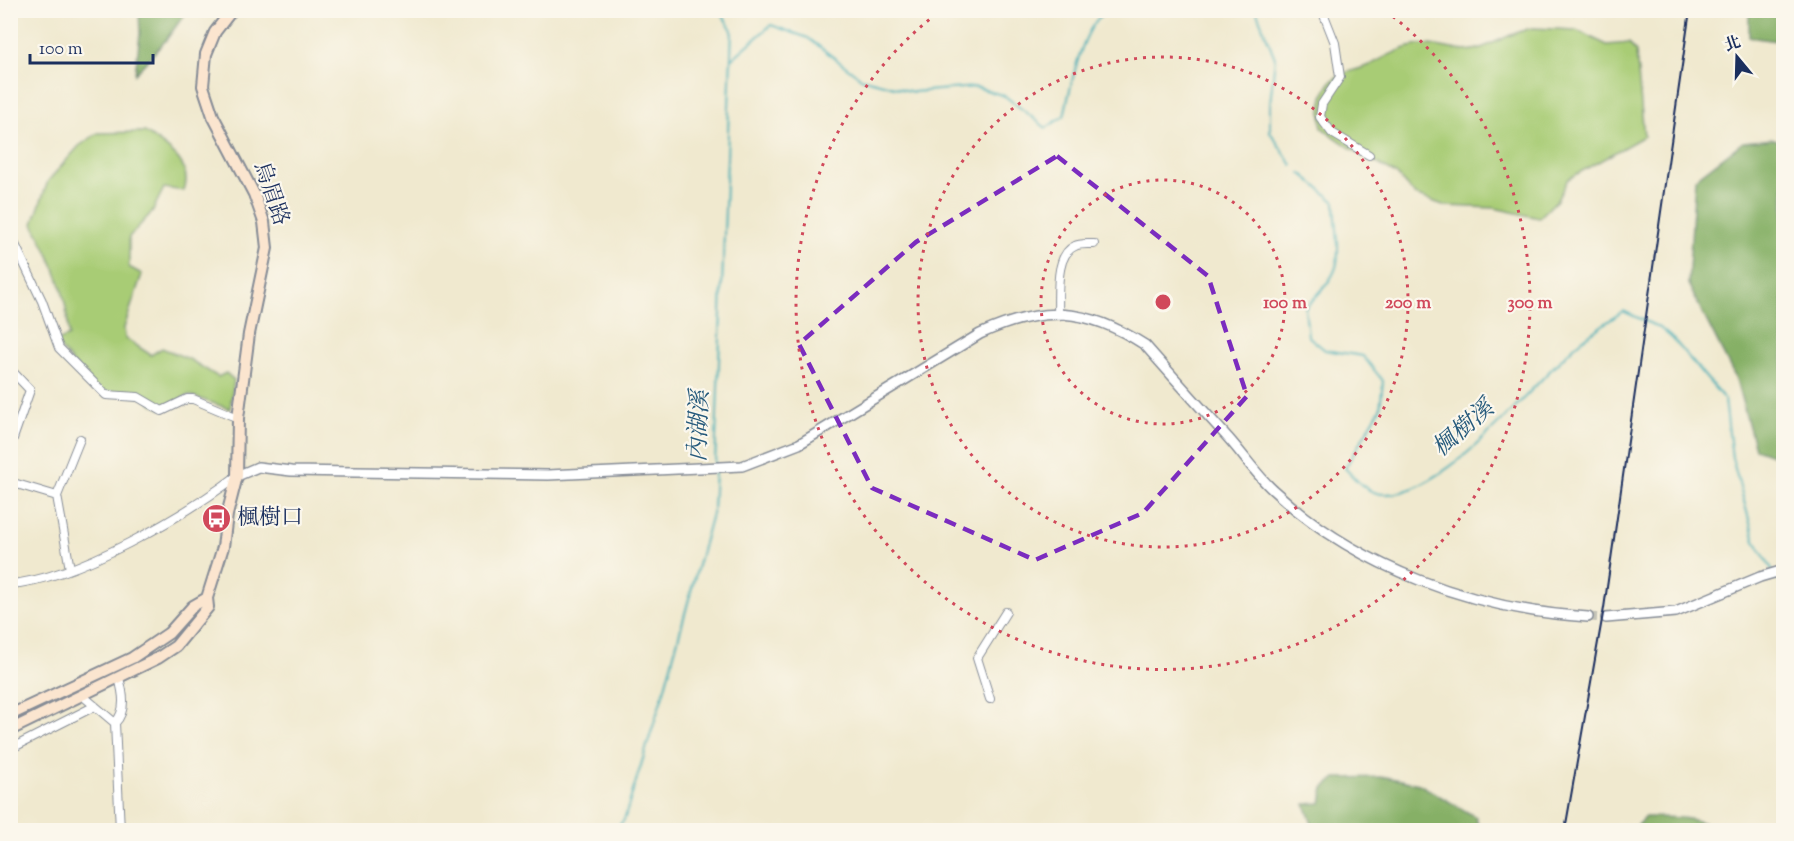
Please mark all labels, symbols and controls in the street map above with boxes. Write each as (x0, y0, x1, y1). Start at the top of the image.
scale bar (30, 27, 153, 65)
north arrow (1707, 27, 1767, 87)
text: 北 (1722, 32, 1744, 59)
text: 100 m (39, 37, 83, 63)
street label: 烏眉路 (244, 158, 296, 230)
text: 100 m (1263, 291, 1307, 317)
text: 200 m (1385, 291, 1431, 317)
text: 300 m (1508, 291, 1553, 317)
centre of rings (1153, 292, 1173, 312)
water label: 內湖溪 (682, 386, 718, 463)
water label: 楓樹溪 (1426, 391, 1505, 465)
bus stop icon: 楓樹口 (200, 503, 232, 535)
place label: 楓樹口 (237, 503, 303, 535)

